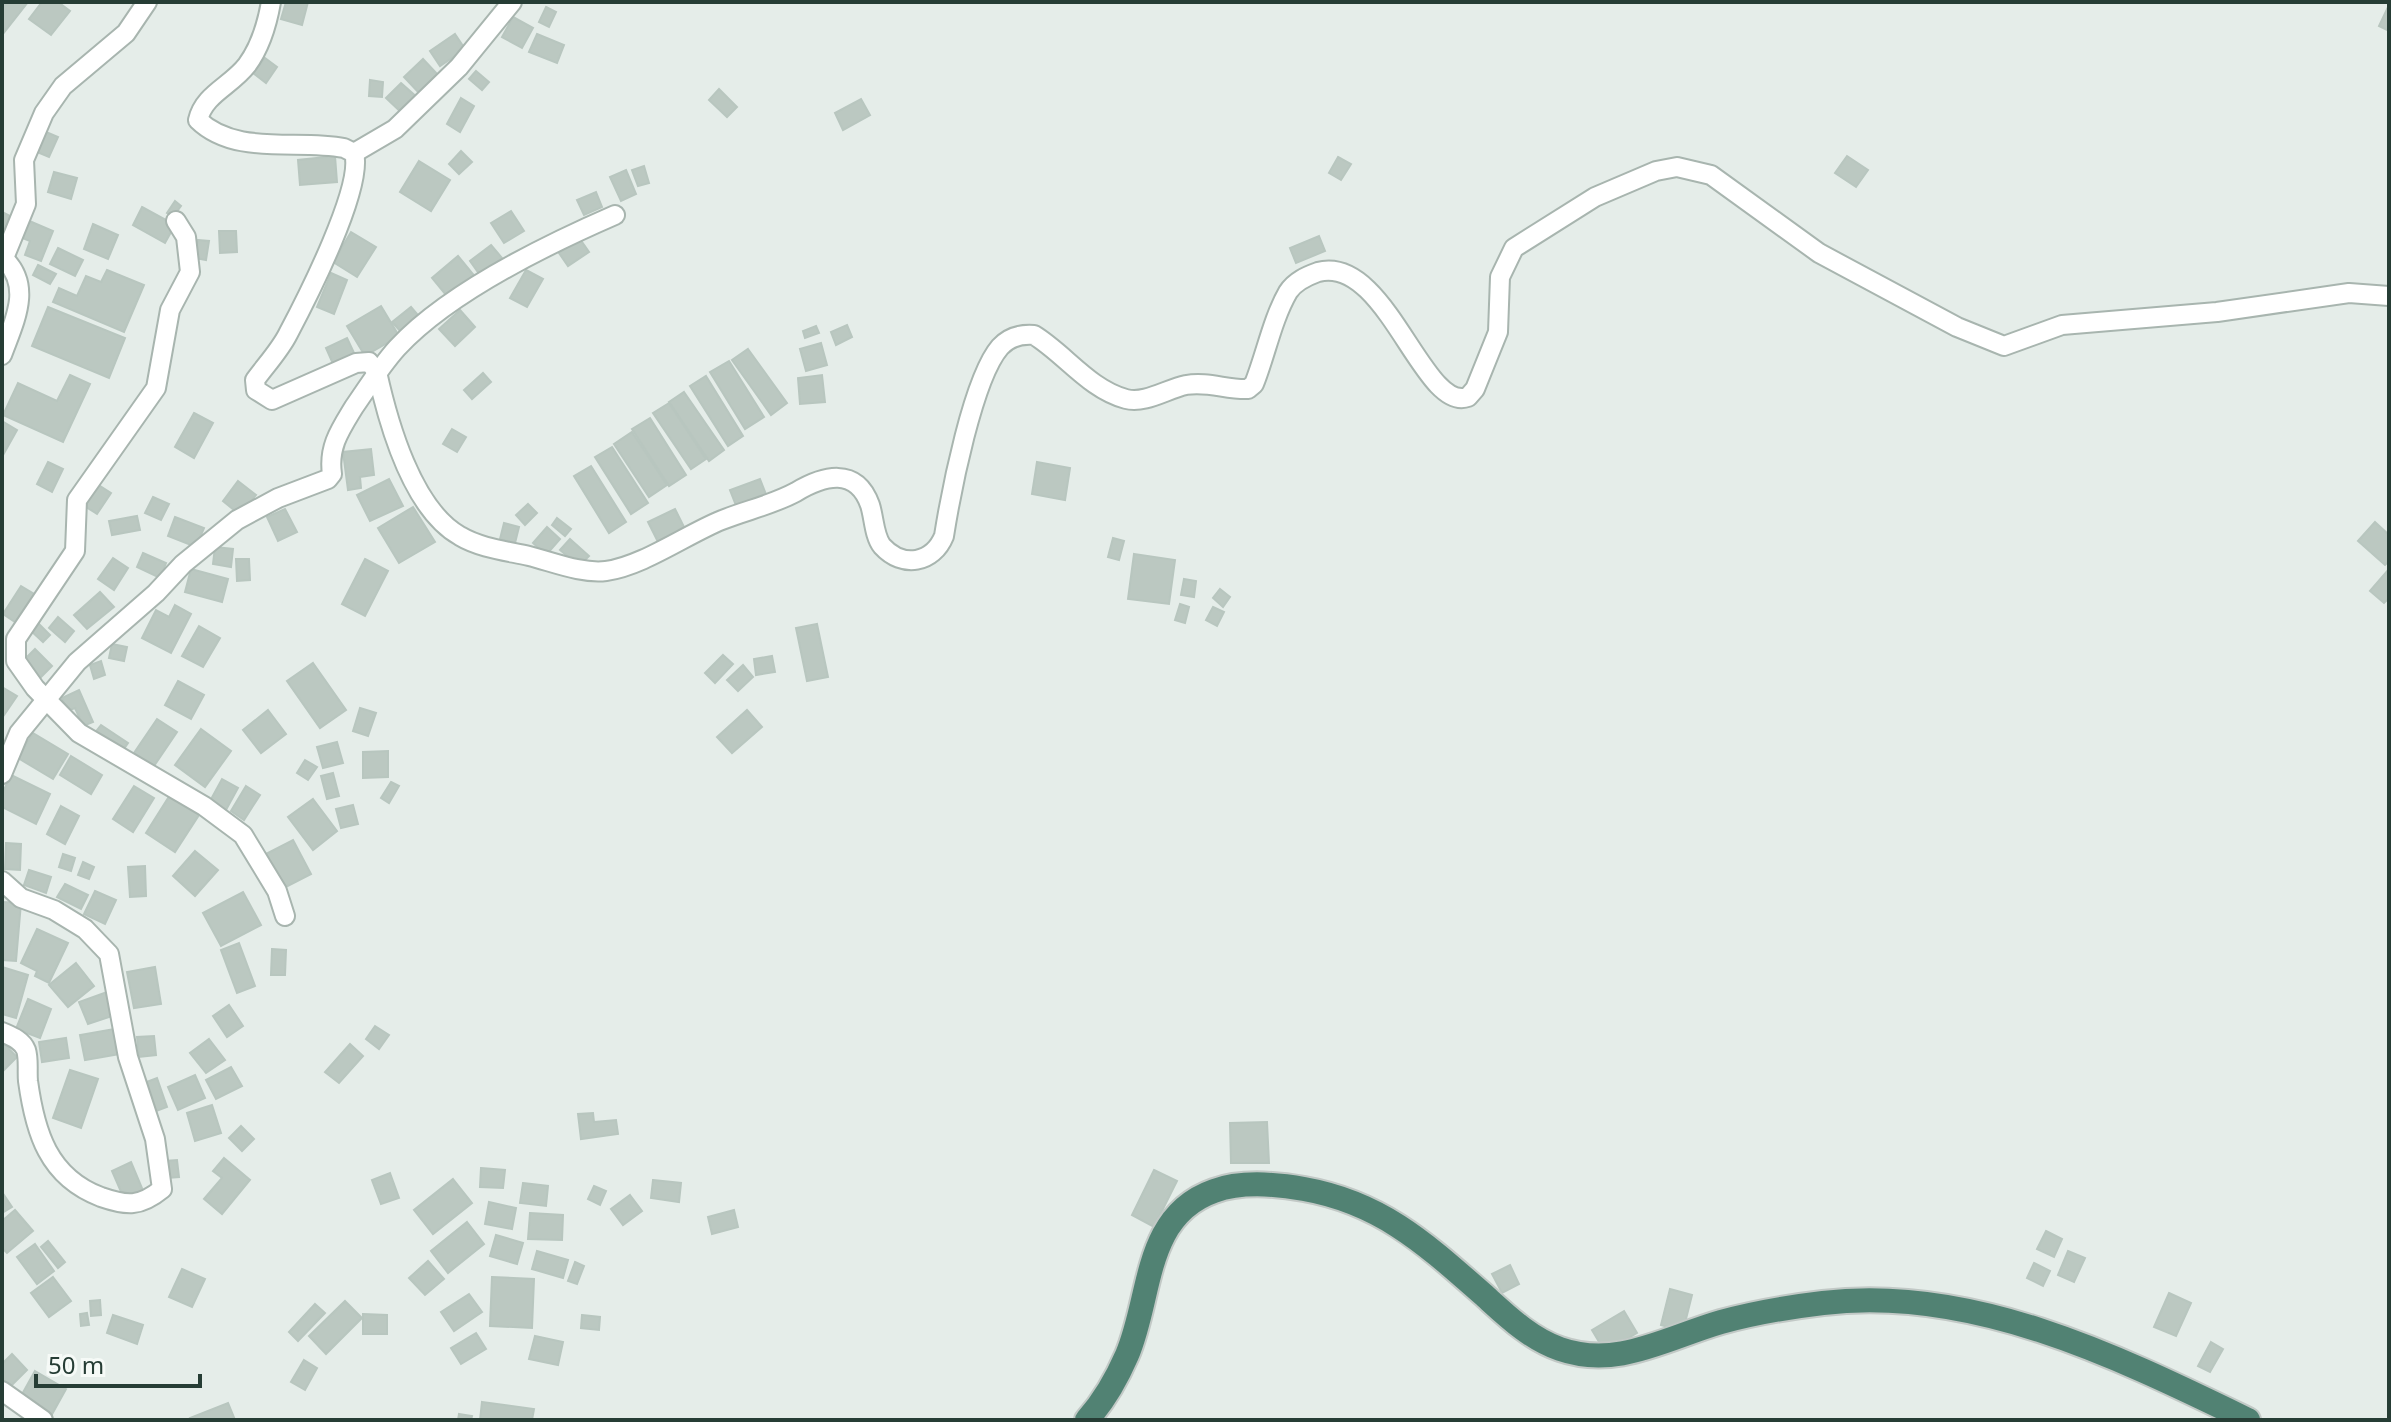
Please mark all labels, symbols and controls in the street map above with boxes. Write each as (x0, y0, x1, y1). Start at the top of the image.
scale bar (36, 1338, 200, 1388)
text: 50 m (48, 1348, 104, 1381)

